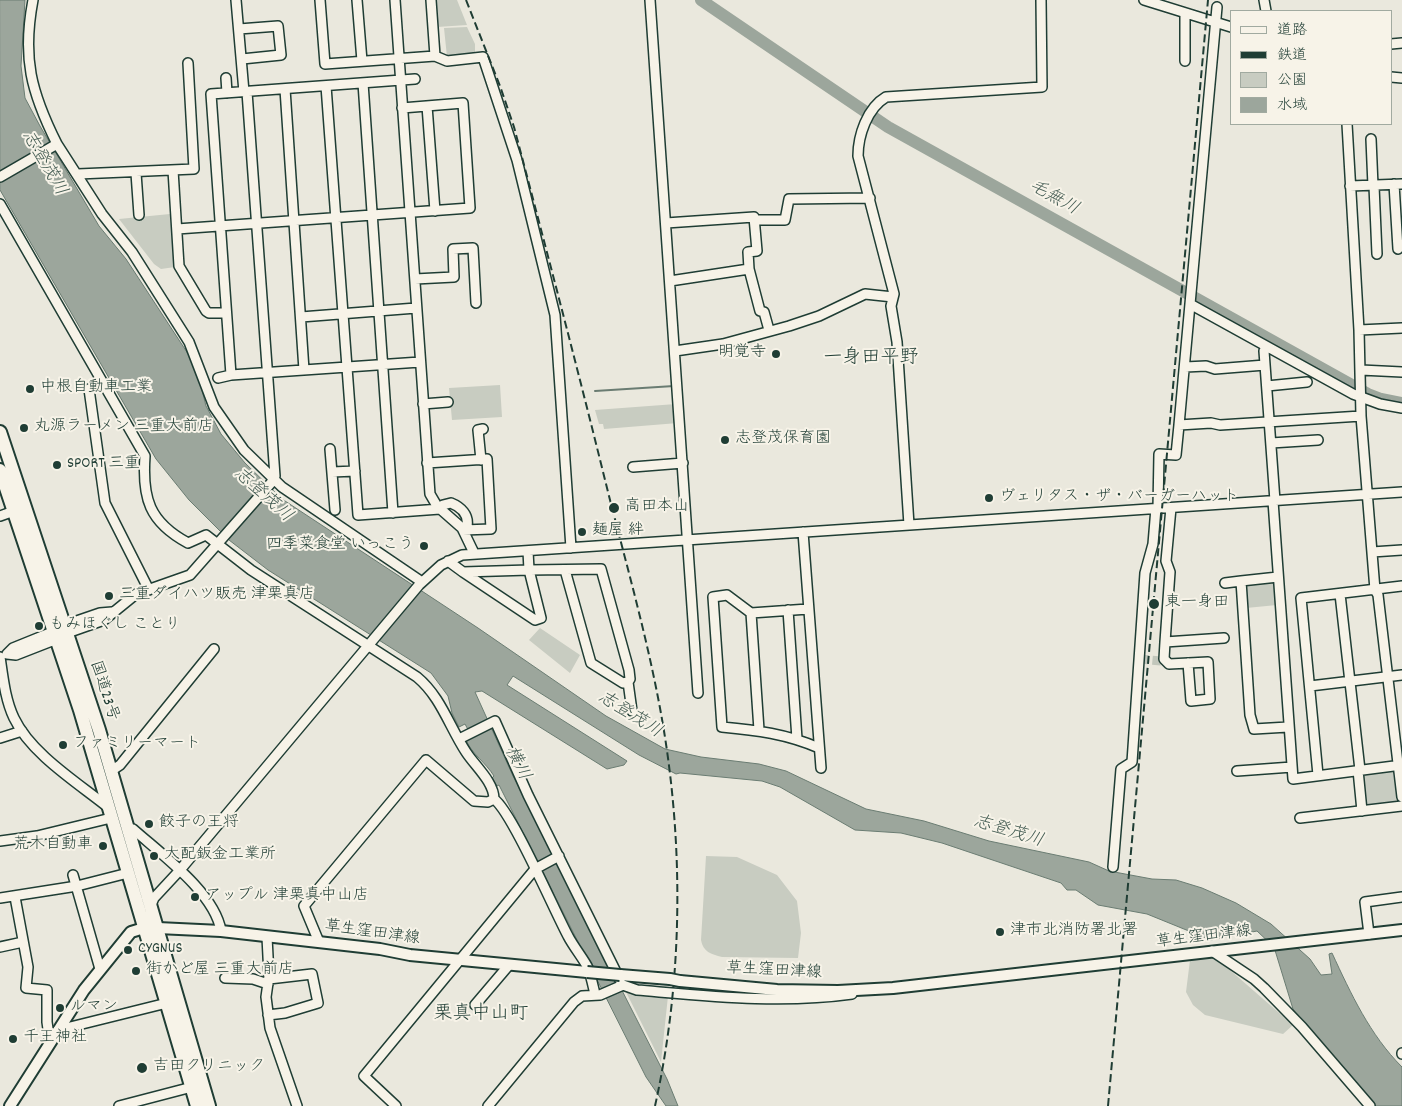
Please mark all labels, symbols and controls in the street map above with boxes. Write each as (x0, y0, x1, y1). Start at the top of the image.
legend (1230, 10, 1392, 125)
text: 道路 (1277, 20, 1307, 42)
text: 鉄道 (1277, 45, 1307, 67)
text: 公園 (1277, 70, 1307, 92)
text: 水域 (1277, 95, 1307, 117)
water label: 志登茂川 (16, 127, 70, 201)
water label: 毛無川 (1024, 176, 1082, 222)
place label: 明覚寺 (718, 344, 766, 364)
marker: 明覚寺 (770, 348, 782, 360)
district label: 一身田平野 (824, 348, 918, 370)
place label: 中根自動車工業 (40, 379, 152, 399)
marker: 中根自動車工業 (24, 383, 36, 395)
place label: 丸源ラーメン 三重大前店 (34, 418, 214, 438)
marker: 丸源ラーメン 三重大前店 (18, 422, 30, 434)
place label: 志登茂保育園 (735, 430, 831, 450)
marker: 志登茂保育園 (719, 434, 731, 446)
place label: SPORT 三重 (67, 455, 140, 475)
marker: SPORT 三重 (51, 459, 63, 471)
water label: 志登茂川 (228, 464, 296, 528)
place label: ヴェリタス・ザ・バーガーハット (999, 488, 1239, 508)
marker: ヴェリタス・ザ・バーガーハット (983, 492, 995, 504)
place label: 高田本山 (625, 498, 689, 518)
marker: 高田本山 (607, 501, 621, 515)
place label: 麺屋 絆 (592, 522, 644, 542)
marker: 麺屋 絆 (576, 526, 588, 538)
place label: 四季菜食堂 いっこう (266, 536, 414, 556)
marker: 四季菜食堂 いっこう (418, 540, 430, 552)
place label: 三重ダイハツ販売 津栗真店 (119, 586, 315, 606)
marker: 三重ダイハツ販売 津栗真店 (103, 590, 115, 602)
place label: 東一身田 (1165, 594, 1229, 614)
marker: 東一身田 (1147, 597, 1161, 611)
place label: もみほぐし ことり (49, 616, 181, 636)
marker: もみほぐし ことり (33, 620, 45, 632)
street label: 国道23号 (84, 659, 122, 723)
water label: 志登茂川 (593, 688, 665, 744)
place label: ファミリーマート (73, 735, 201, 755)
marker: ファミリーマート (57, 739, 69, 751)
water label: 横川 (498, 743, 534, 785)
water label: 志登茂川 (970, 812, 1046, 854)
place label: 餃子の王将 (159, 814, 239, 834)
marker: 餃子の王将 (143, 818, 155, 830)
place label: 荒木自動車 (13, 836, 93, 856)
marker: 荒木自動車 (97, 840, 109, 852)
place label: 大配鈑金工業所 (164, 846, 276, 866)
marker: 大配鈑金工業所 (148, 850, 160, 862)
place label: アップル 津栗真中山店 (205, 887, 369, 907)
marker: アップル 津栗真中山店 (189, 891, 201, 903)
street label: 草生窪田津線 (323, 918, 421, 950)
place label: 津市北消防署北署 (1010, 922, 1138, 942)
street label: 草生窪田津線 (1155, 923, 1253, 953)
marker: 津市北消防署北署 (994, 926, 1006, 938)
place label: CYGNUS (138, 940, 183, 960)
marker: CYGNUS (122, 944, 134, 956)
street label: 草生窪田津線 (726, 960, 822, 984)
place label: 街かど屋 三重大前店 (146, 961, 294, 981)
marker: 街かど屋 三重大前店 (130, 965, 142, 977)
place label: ルマン (70, 998, 118, 1018)
marker: ルマン (54, 1002, 66, 1014)
district label: 栗真中山町 (434, 1004, 528, 1026)
place label: 千王神社 (23, 1029, 87, 1049)
marker: 千王神社 (7, 1033, 19, 1045)
place label: 吉田クリニック (153, 1058, 265, 1078)
marker: 吉田クリニック (135, 1061, 149, 1075)

